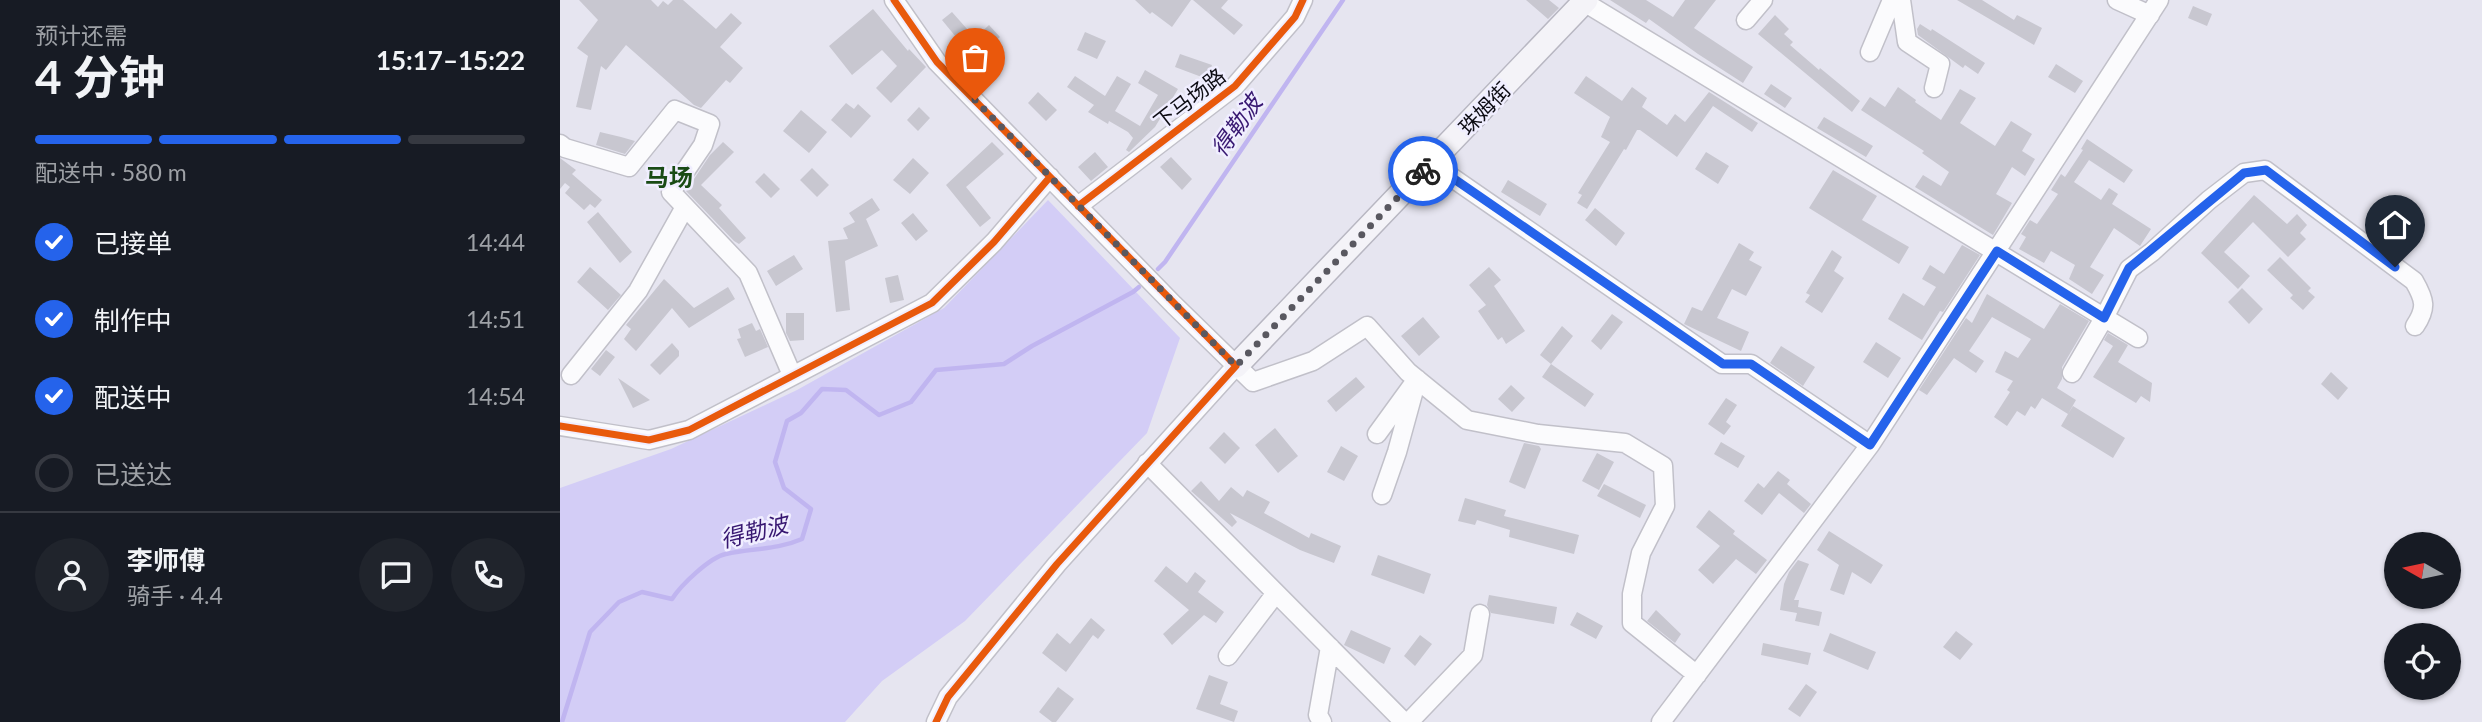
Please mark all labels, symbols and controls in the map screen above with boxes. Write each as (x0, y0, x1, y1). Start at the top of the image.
text: 预计还需 (35, 21, 127, 49)
pin (945, 28, 1005, 100)
icon: bag (956, 39, 994, 77)
text: 15:17–15:22 (376, 44, 525, 76)
text: 4 分钟 (35, 49, 165, 104)
street label: 下马场路 (1148, 62, 1230, 134)
street label: 珠姆街 (1453, 77, 1515, 139)
water label: 得勒波 (1205, 86, 1269, 161)
courier (1388, 136, 1458, 206)
icon: bike (1404, 152, 1442, 190)
text: 配送中 · 580 m (35, 158, 187, 186)
district label: 马场 (645, 162, 693, 191)
pin (2365, 195, 2425, 267)
icon: home (2376, 206, 2414, 244)
icon: check (35, 223, 73, 261)
text: 已接单 (94, 227, 172, 259)
text: 14:44 (466, 228, 525, 256)
icon: check (35, 300, 73, 338)
text: 制作中 (94, 304, 172, 336)
text: 14:51 (466, 305, 525, 333)
icon: check (35, 377, 73, 415)
text: 配送中 (94, 381, 172, 413)
text: 14:54 (466, 382, 525, 410)
text: 已送达 (94, 458, 172, 490)
water label: 得勒波 (717, 508, 794, 553)
north arrow (2384, 532, 2460, 609)
map controls (2384, 532, 2461, 700)
button: person (35, 538, 109, 612)
button: chat (359, 538, 433, 612)
button: phone (451, 538, 525, 612)
text: 李师傅 (127, 544, 205, 576)
text: 骑手 · 4.4 (127, 581, 223, 609)
button: locate (2384, 623, 2461, 700)

